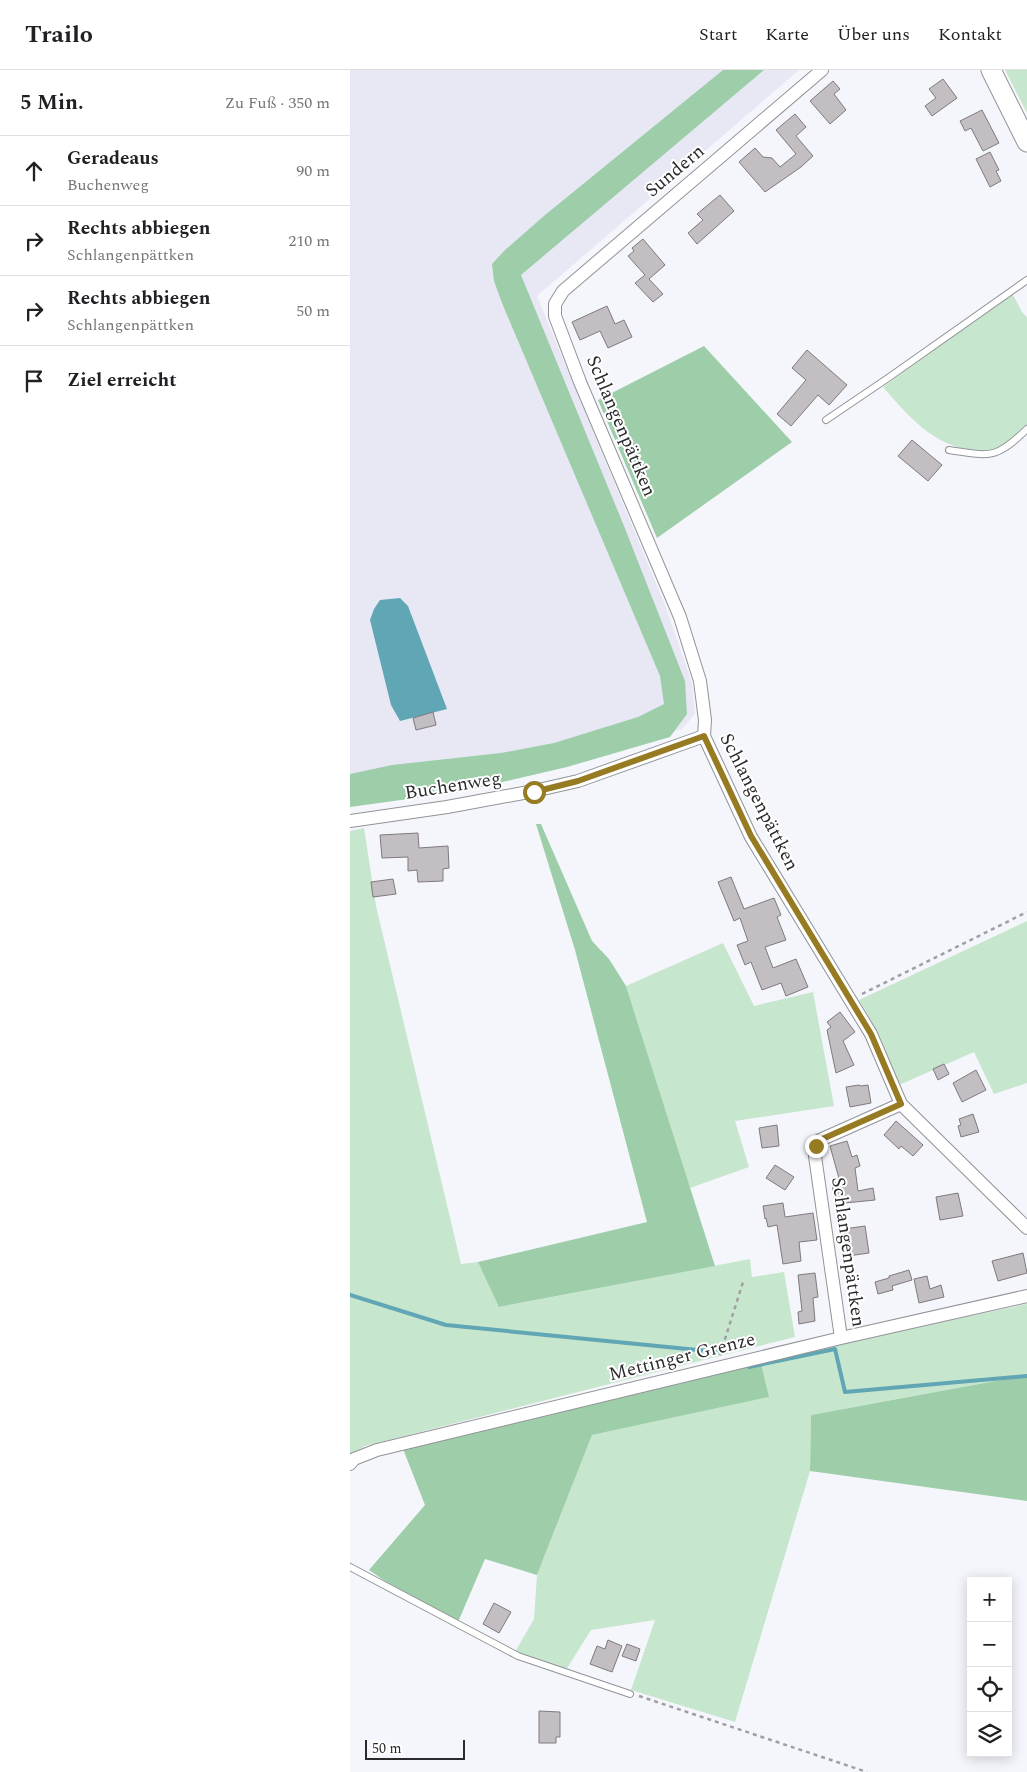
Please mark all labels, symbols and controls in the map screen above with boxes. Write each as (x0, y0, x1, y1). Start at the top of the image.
text: Trailo (25, 17, 93, 53)
text: Start (699, 21, 737, 48)
text: Karte (765, 21, 809, 48)
text: Über uns (837, 21, 910, 48)
text: Kontakt (938, 21, 1002, 48)
text: 5 Min. (20, 87, 84, 119)
text: Zu Fuß · 350 m (225, 91, 330, 115)
street label: Sundern (639, 137, 711, 205)
text: Geradeaus (67, 144, 159, 173)
icon: ahead (20, 157, 48, 185)
text: 90 m (296, 159, 330, 183)
text: Buchenweg (67, 173, 149, 197)
text: Rechts abbiegen (67, 214, 211, 243)
icon: right (20, 227, 48, 255)
text: 210 m (288, 229, 330, 253)
text: Schlangenpättken (67, 243, 194, 267)
text: Rechts abbiegen (67, 284, 211, 313)
icon: right (20, 297, 48, 325)
text: 50 m (296, 299, 330, 323)
text: Schlangenpättken (67, 313, 194, 337)
street label: Schlangenpättken (578, 351, 664, 501)
text: Ziel erreicht (67, 366, 177, 395)
icon: arrive (20, 367, 48, 395)
street label: Schlangenpättken (712, 728, 806, 876)
street label: Buchenweg (403, 764, 503, 808)
route start (523, 781, 546, 804)
route end (805, 1135, 828, 1158)
street label: Schlangenpättken (823, 1175, 873, 1329)
street label: Mettinger Grenze (606, 1325, 758, 1389)
map controls (967, 1577, 1012, 1757)
button: + (967, 1577, 1012, 1622)
button: − (967, 1622, 1012, 1667)
button: locate (967, 1667, 1012, 1712)
button: layers (967, 1712, 1012, 1757)
scale bar (365, 1737, 465, 1760)
text: 50 m (372, 1738, 402, 1759)

